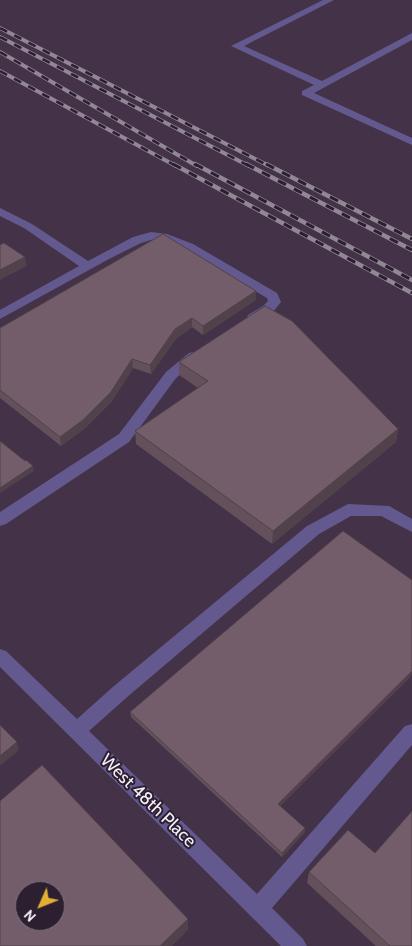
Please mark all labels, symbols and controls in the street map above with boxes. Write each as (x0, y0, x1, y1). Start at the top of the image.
street label: West 48th Place (96, 750, 200, 852)
north arrow (15, 881, 65, 931)
text: N (20, 906, 40, 926)

